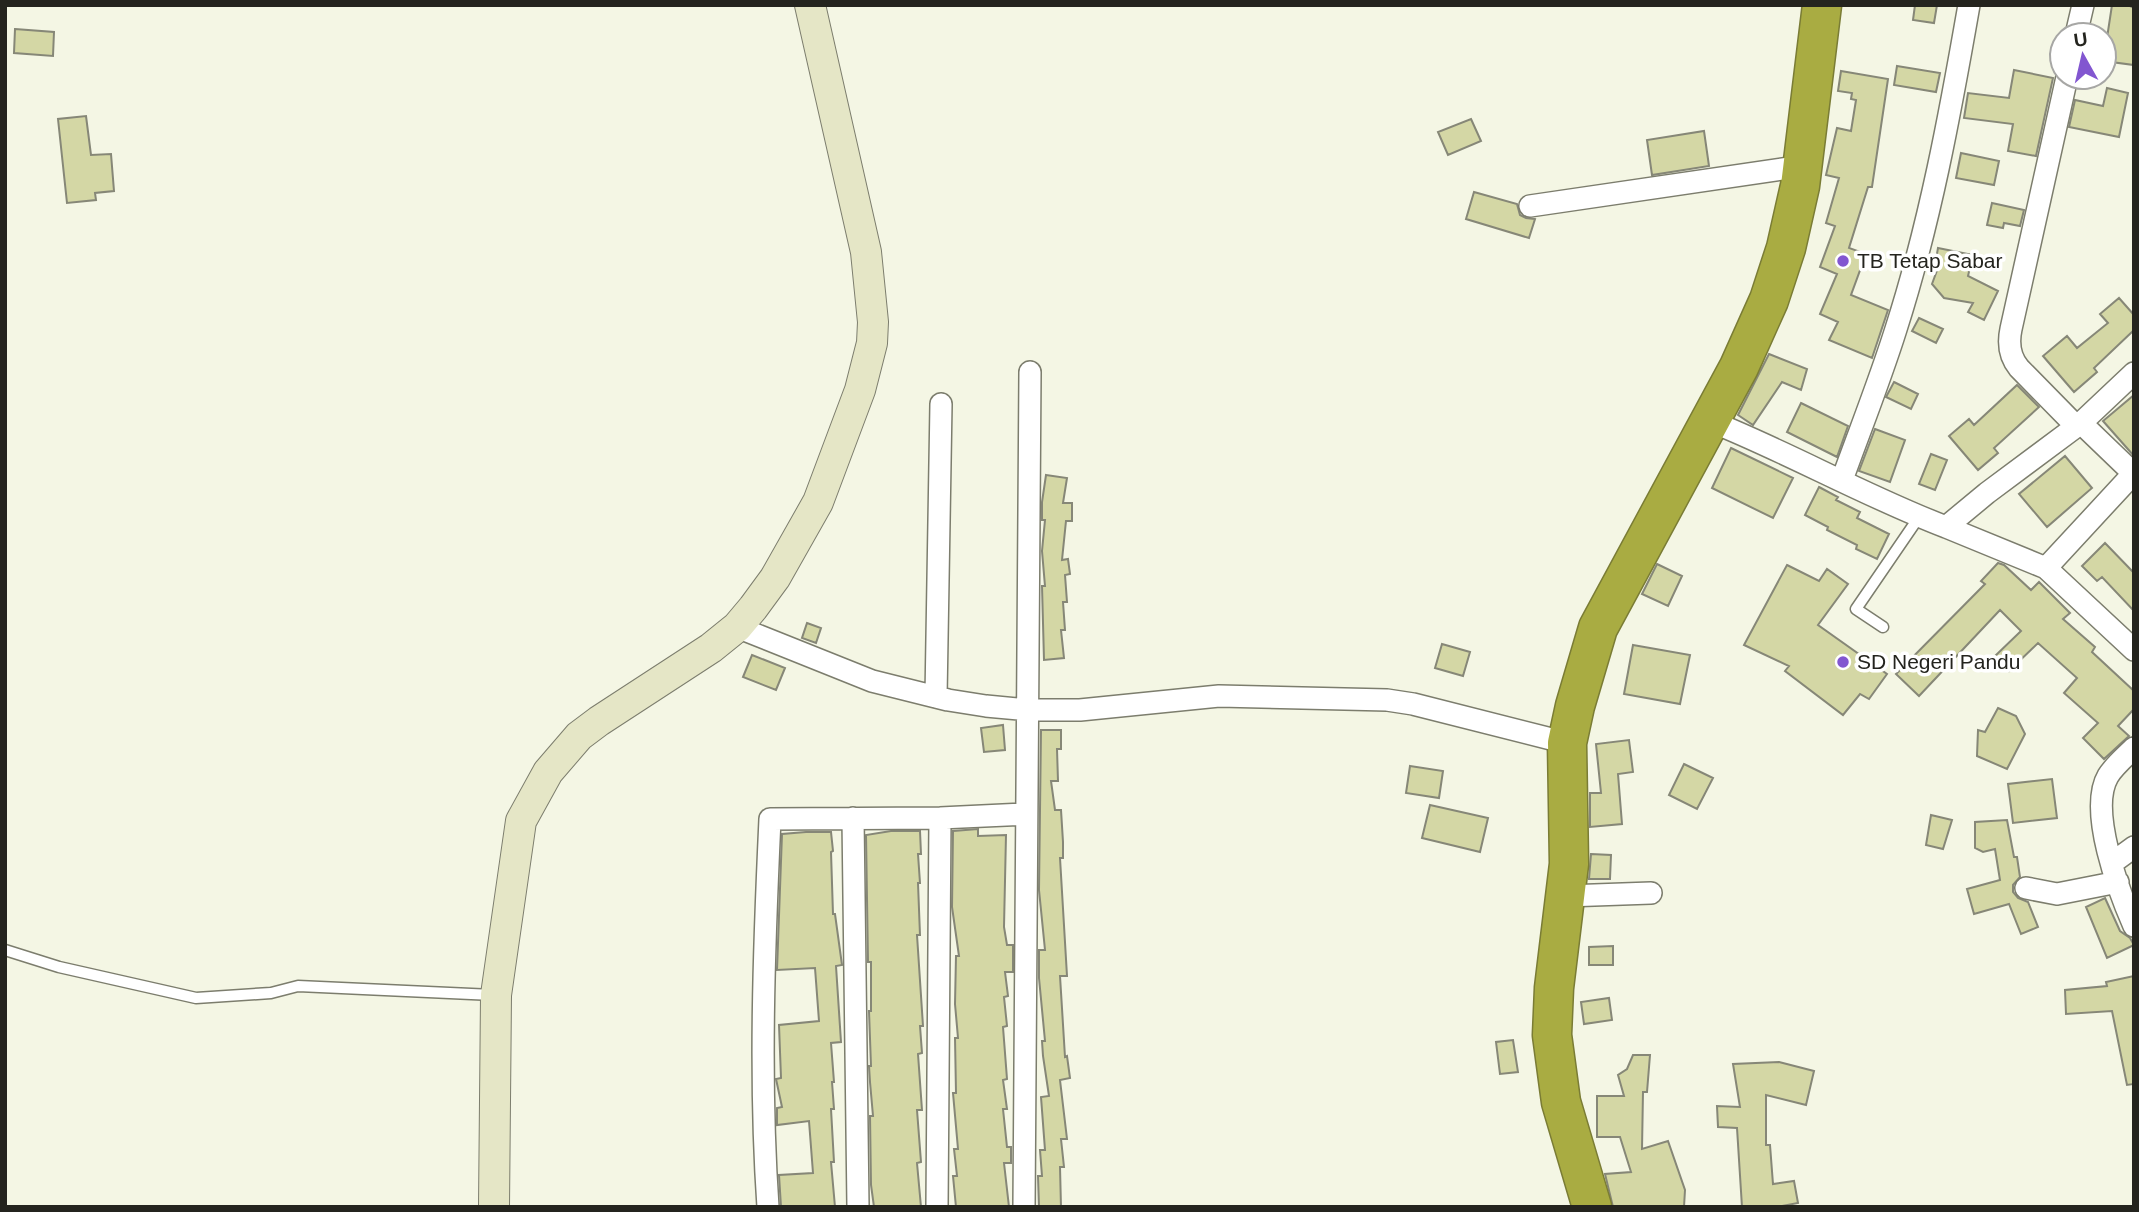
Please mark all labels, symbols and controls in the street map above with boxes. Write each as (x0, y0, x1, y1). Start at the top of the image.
north arrow (2048, 21, 2118, 91)
text: U (2072, 28, 2089, 51)
place label: TB Tetap Sabar (1857, 249, 2003, 272)
marker: TB Tetap Sabar (1835, 253, 1851, 269)
place label: SD Negeri Pandu (1857, 650, 2020, 673)
marker: SD Negeri Pandu (1835, 654, 1851, 670)

